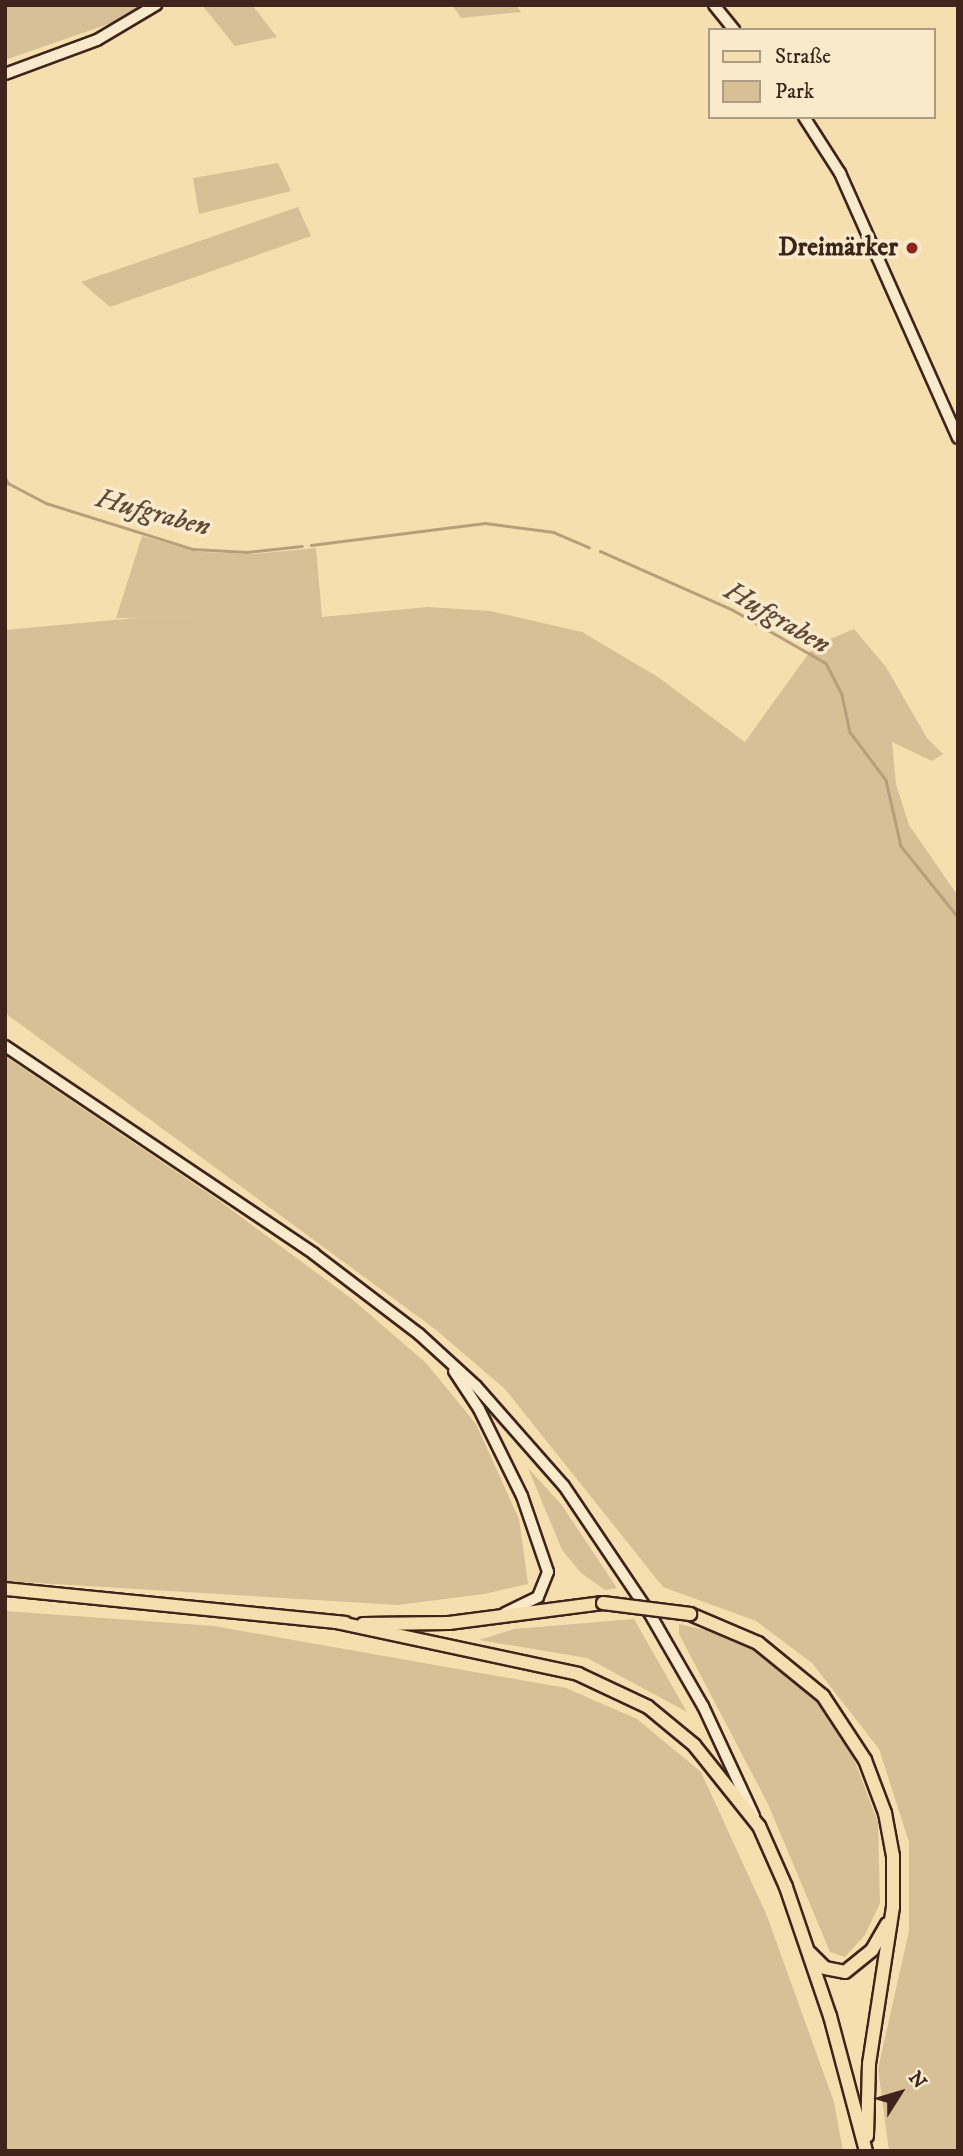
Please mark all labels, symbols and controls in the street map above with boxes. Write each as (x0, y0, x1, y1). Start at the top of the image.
legend (708, 28, 935, 119)
text: Straße (775, 44, 831, 70)
text: Park (775, 79, 814, 105)
place label: Dreimärker (778, 232, 898, 264)
marker: Dreimärker (904, 240, 920, 256)
water label: Hufgraben (92, 482, 214, 544)
water label: Hufgraben (718, 574, 836, 662)
north arrow (865, 2058, 935, 2128)
text: N (903, 2067, 931, 2093)

